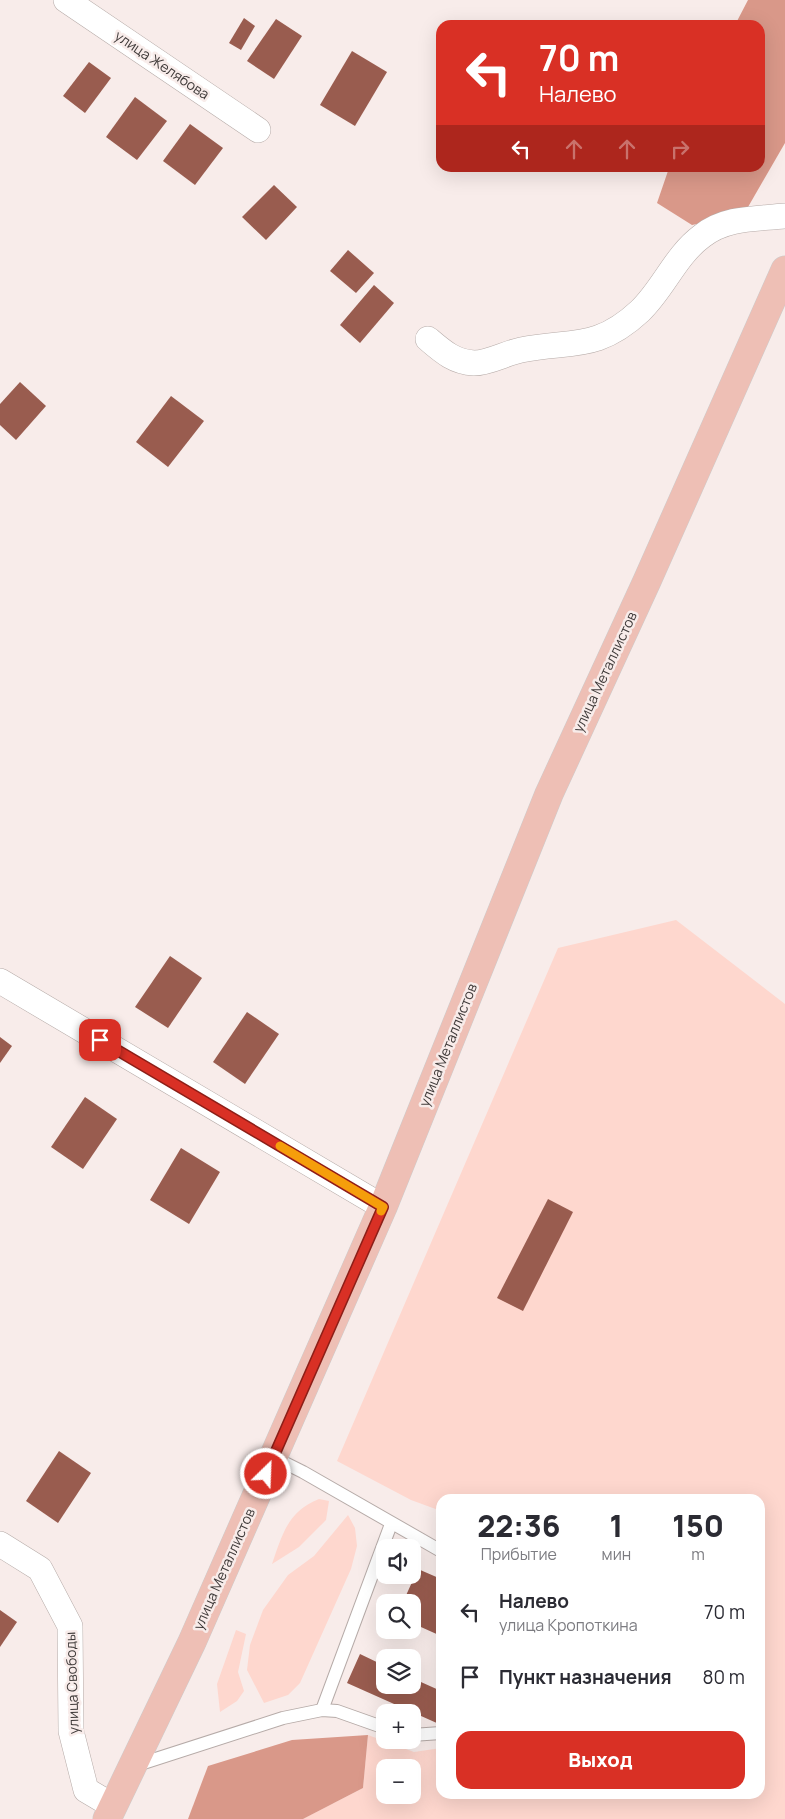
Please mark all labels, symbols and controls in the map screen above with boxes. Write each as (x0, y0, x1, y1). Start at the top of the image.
street label: улица Желябова (111, 26, 213, 103)
text: 70 m (539, 34, 619, 82)
icon: left (456, 40, 521, 105)
text: Налево (539, 79, 617, 109)
icon: left (507, 135, 535, 163)
icon: ahead (560, 135, 588, 163)
icon: ahead (613, 135, 641, 163)
icon: right (666, 135, 694, 163)
street label: улица Металлистов (568, 608, 641, 735)
street label: улица Металлистов (414, 980, 481, 1109)
pin (79, 1019, 121, 1061)
icon: arrive (86, 1026, 114, 1054)
position arrow (239, 1447, 291, 1499)
street label: улица Металлистов (188, 1505, 259, 1633)
text: 22:36 (477, 1505, 560, 1546)
text: 1 (610, 1505, 623, 1546)
text: 150 (672, 1505, 724, 1546)
map controls (376, 1539, 421, 1804)
button: sound (376, 1539, 421, 1584)
text: Прибытие (481, 1543, 557, 1565)
text: мин (602, 1543, 631, 1565)
text: m (691, 1543, 705, 1565)
text: Налево (499, 1588, 569, 1614)
button: search (376, 1594, 421, 1639)
icon: left (456, 1598, 484, 1626)
text: 70 m (704, 1599, 745, 1625)
text: улица Кропоткина (499, 1614, 638, 1636)
street label: улица Свободы (60, 1632, 83, 1734)
button: layers (376, 1649, 421, 1694)
icon: arrive (456, 1663, 484, 1691)
text: Пункт назначения (499, 1664, 672, 1690)
text: 80 m (702, 1664, 745, 1690)
button: + (376, 1704, 421, 1749)
button: Выход (456, 1731, 745, 1789)
button: − (376, 1759, 421, 1804)

